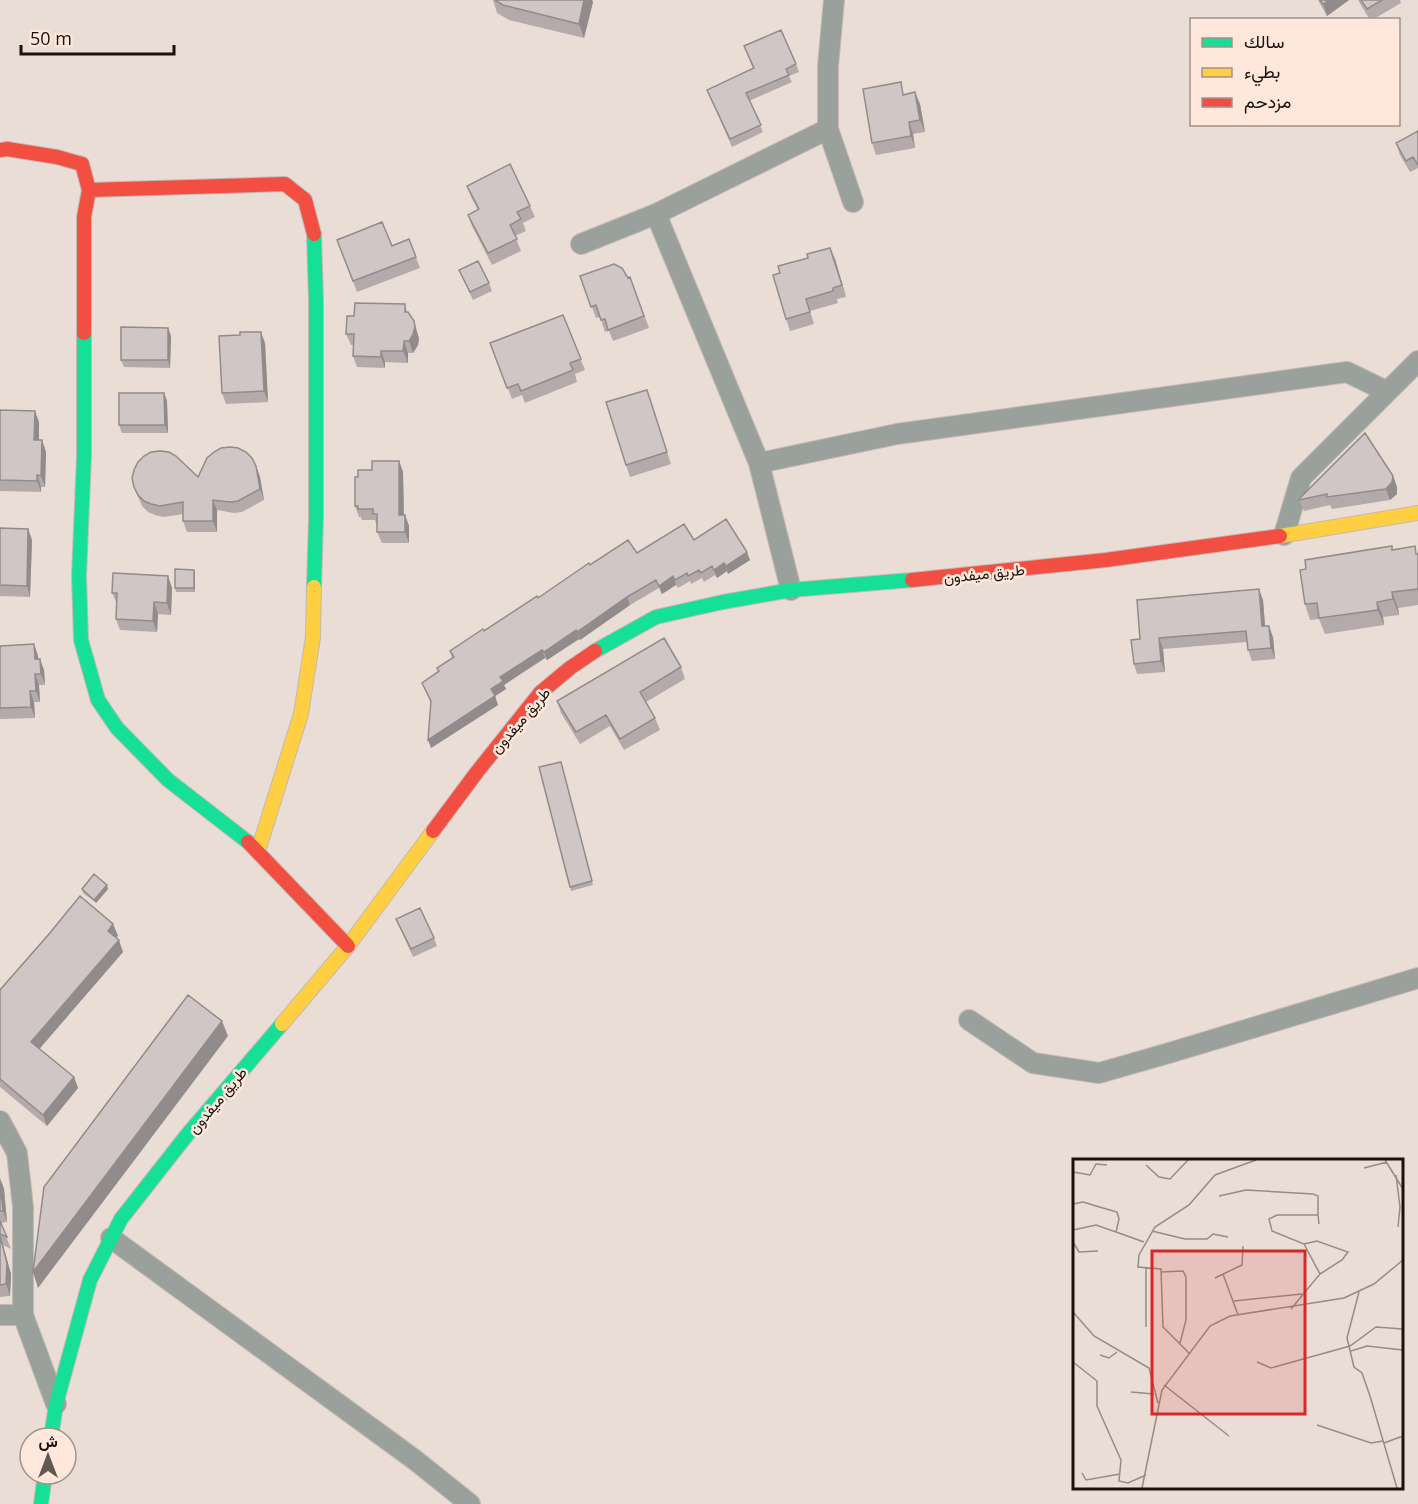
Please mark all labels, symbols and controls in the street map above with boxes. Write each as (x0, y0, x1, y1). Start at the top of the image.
scale bar (21, 18, 174, 56)
legend (1190, 18, 1400, 126)
text: 50 m (30, 26, 72, 50)
text: سالك (1244, 29, 1284, 53)
text: بطيء (1244, 59, 1280, 87)
text: مزدحم (1244, 89, 1291, 114)
street label: طريق ميفدون (942, 559, 1026, 588)
street label: طريق ميفدون (486, 683, 555, 758)
street label: طريق ميفدون (183, 1062, 252, 1138)
inset map (1073, 1159, 1403, 1489)
north arrow (18, 1426, 78, 1486)
text: ش (38, 1430, 58, 1452)

